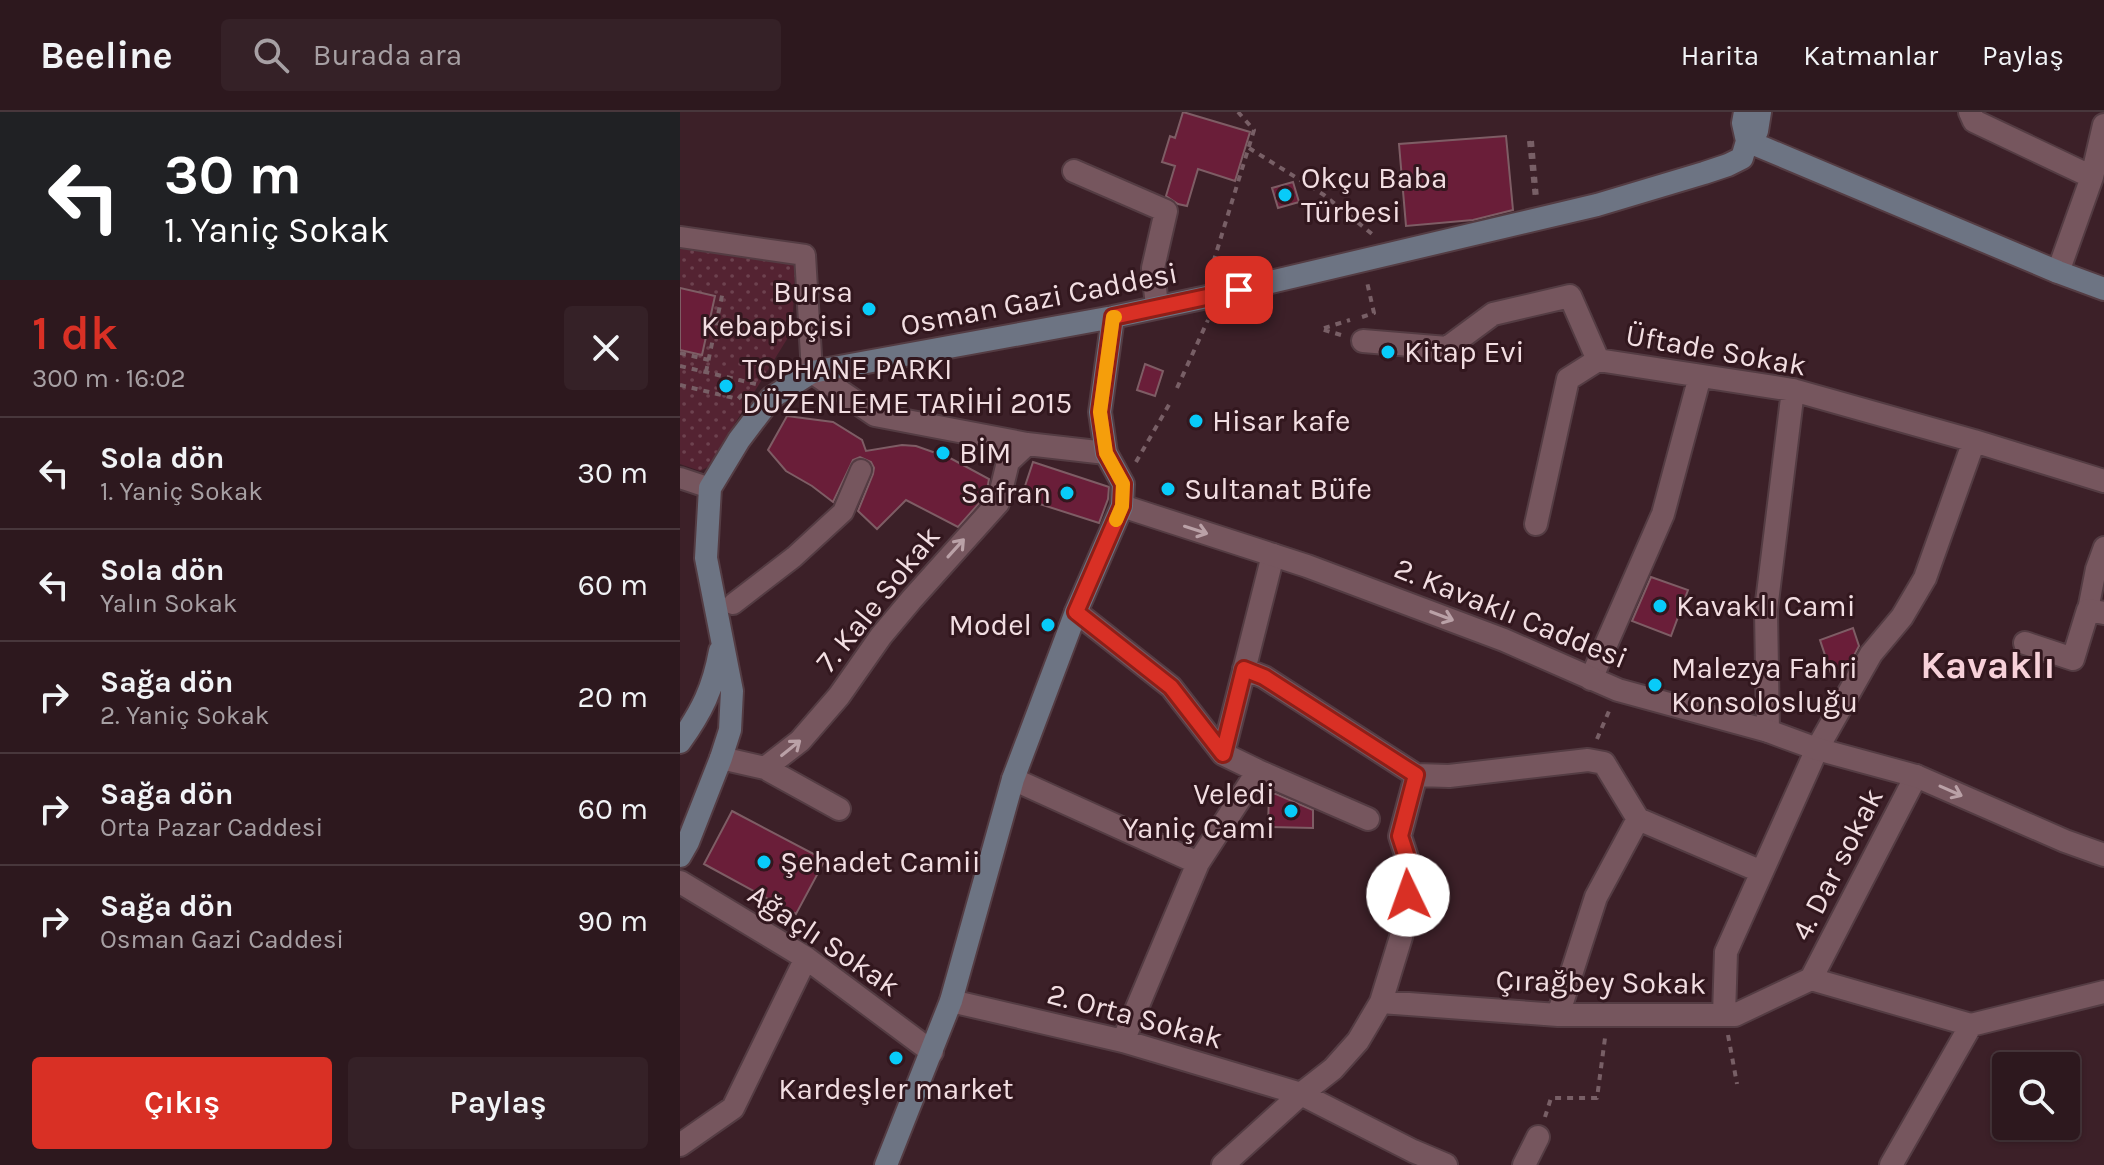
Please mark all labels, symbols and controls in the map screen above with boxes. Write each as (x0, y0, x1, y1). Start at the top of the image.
search box (221, 19, 781, 91)
text: Beeline (40, 33, 173, 78)
icon: search (249, 33, 293, 77)
text: Burada ara (313, 37, 462, 73)
text: Harita (1681, 39, 1759, 72)
text: Katmanlar (1803, 39, 1938, 72)
text: Paylaş (1982, 39, 2064, 72)
text: 30 m (164, 142, 302, 207)
icon: left (32, 144, 136, 248)
place label: Okçu Baba Türbesi (1301, 160, 1448, 230)
marker: Okçu Baba Türbesi (1276, 186, 1294, 204)
text: 1. Yaniç Sokak (164, 209, 390, 251)
street label: Osman Gazi Caddesi (897, 254, 1181, 344)
pin (1205, 256, 1273, 324)
icon: arrive (1217, 268, 1261, 312)
place label: Bursa Kebapbçisi (701, 274, 853, 344)
marker: Bursa Kebapbçisi (860, 300, 878, 318)
text: 1 dk (32, 305, 118, 361)
button: close (564, 306, 648, 390)
street label: Üftade Sokak (1623, 316, 1809, 384)
place label: Kitap Evi (1404, 334, 1525, 370)
marker: Kitap Evi (1379, 343, 1397, 361)
place label: TOPHANE PARKI DÜZENLEME TARİHİ 2015 (742, 351, 1072, 421)
text: 300 m · 16:02 (32, 363, 186, 394)
marker: TOPHANE PARKI DÜZENLEME TARİHİ 2015 (717, 377, 735, 395)
place label: Hisar kafe (1212, 403, 1350, 439)
marker: Hisar kafe (1187, 412, 1205, 430)
place label: BİM (959, 435, 1011, 471)
text: Sola dön (100, 440, 224, 476)
marker: BİM (934, 444, 952, 462)
icon: left (32, 451, 76, 495)
text: 30 m (577, 455, 648, 491)
place label: Sultanat Büfe (1184, 471, 1372, 507)
place label: Safran (961, 475, 1051, 511)
text: 1. Yaniç Sokak (100, 476, 263, 507)
marker: Sultanat Büfe (1159, 480, 1177, 498)
marker: Safran (1058, 484, 1076, 502)
street label: 7. Kale Sokak (808, 519, 948, 679)
one-way arrow (1183, 523, 1209, 538)
one-way arrow (947, 538, 965, 558)
street label: 2. Kavaklı Caddesi (1389, 550, 1633, 676)
text: Sola dön (100, 552, 224, 588)
icon: left (32, 563, 76, 607)
text: 60 m (578, 567, 648, 603)
text: Yalın Sokak (100, 588, 237, 619)
place label: Kavaklı Cami (1676, 588, 1856, 624)
marker: Kavaklı Cami (1651, 597, 1669, 615)
place label: Model (949, 607, 1032, 643)
one-way arrow (1429, 610, 1453, 624)
marker: Model (1039, 616, 1057, 634)
district label: Kavaklı (1920, 643, 2056, 688)
place label: Malezya Fahri Konsolosluğu (1671, 650, 1858, 720)
text: Sağa dön (100, 664, 233, 700)
icon: right (32, 675, 76, 719)
marker: Malezya Fahri Konsolosluğu (1646, 676, 1664, 694)
text: 20 m (578, 679, 648, 715)
text: 2. Yaniç Sokak (100, 700, 269, 731)
one-way arrow (780, 739, 801, 756)
text: Sağa dön (100, 776, 233, 812)
place label: Veledi Yaniç Cami (1122, 776, 1275, 846)
street label: 4. Dar sokak (1783, 782, 1891, 946)
one-way arrow (1939, 784, 1963, 799)
icon: right (32, 787, 76, 831)
text: 60 m (578, 791, 648, 827)
marker: Veledi Yaniç Cami (1282, 802, 1300, 820)
text: Orta Pazar Caddesi (100, 812, 323, 843)
place label: Şehadet Camii (780, 844, 981, 880)
marker: Şehadet Camii (755, 853, 773, 871)
position arrow (1366, 853, 1450, 937)
street label: Ağaçlı Sokak (741, 876, 907, 1004)
text: Sağa dön (100, 888, 233, 924)
icon: right (32, 899, 76, 943)
text: 90 m (578, 903, 648, 939)
text: Osman Gazi Caddesi (100, 924, 344, 955)
street label: Çırağbey Sokak (1495, 962, 1707, 1002)
street label: 2. Orta Sokak (1043, 975, 1227, 1057)
marker: Kardeşler market (887, 1049, 905, 1067)
map controls (1992, 1052, 2080, 1140)
button: search (1992, 1052, 2080, 1140)
button: Çıkış (32, 1057, 332, 1149)
button: Paylaş (348, 1057, 648, 1149)
place label: Kardeşler market (778, 1071, 1014, 1107)

